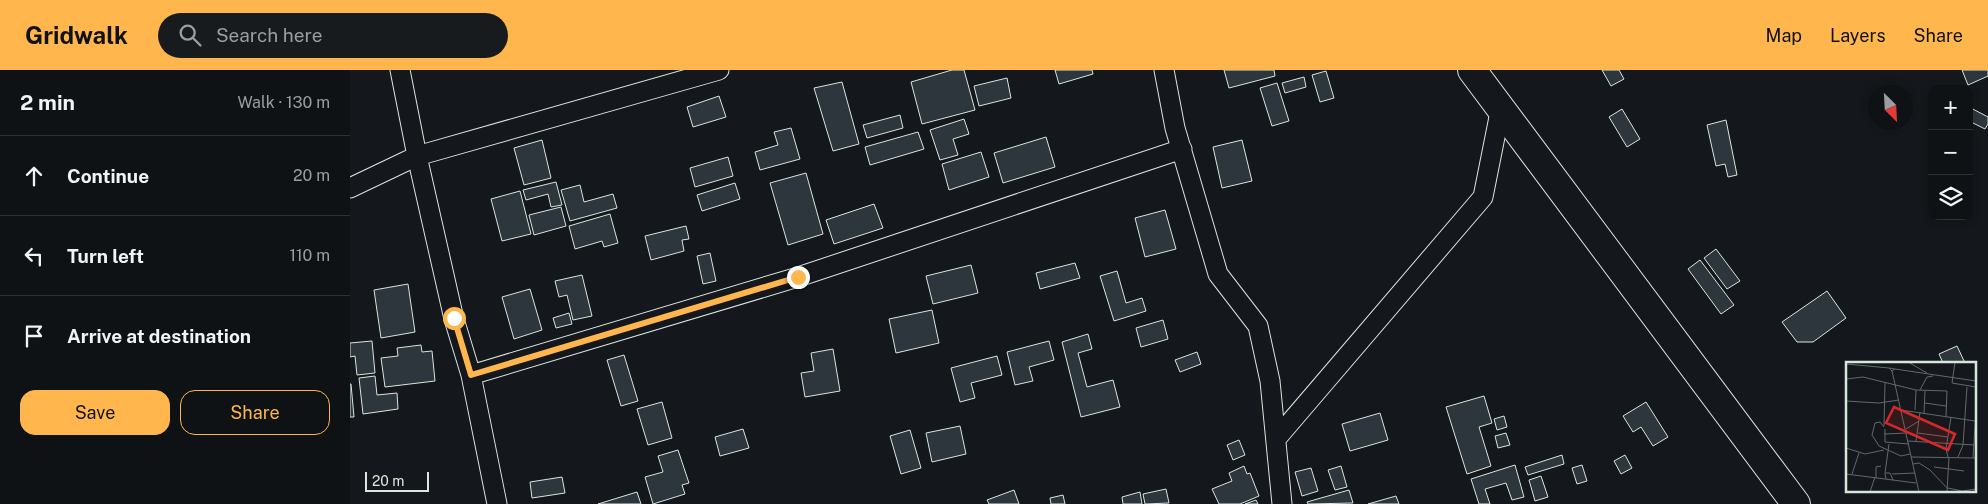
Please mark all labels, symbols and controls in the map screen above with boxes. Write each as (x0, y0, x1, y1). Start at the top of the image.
search box (158, 13, 508, 58)
text: Gridwalk (25, 21, 128, 49)
icon: search (176, 21, 204, 49)
text: Search here (216, 24, 323, 46)
text: Map (1766, 25, 1802, 46)
text: Layers (1830, 25, 1886, 46)
text: Share (1914, 25, 1963, 46)
north arrow (1868, 85, 1913, 130)
map controls (1928, 85, 1973, 220)
button: + (1928, 85, 1973, 130)
text: 2 min (20, 90, 75, 115)
text: Walk · 130 m (237, 93, 330, 112)
button: − (1928, 130, 1973, 175)
icon: ahead (20, 162, 48, 190)
text: Continue (67, 165, 149, 187)
text: 20 m (293, 166, 330, 185)
button: layers (1928, 175, 1973, 220)
icon: left (20, 242, 48, 270)
text: Turn left (67, 245, 144, 267)
text: 110 m (289, 246, 330, 265)
route end (787, 266, 810, 289)
route start (443, 307, 466, 330)
icon: arrive (20, 322, 48, 350)
text: Arrive at destination (67, 325, 251, 347)
inset map (1846, 362, 1976, 492)
button: Save (20, 390, 170, 435)
button: Share (180, 390, 330, 435)
scale bar (365, 469, 429, 492)
text: 20 m (372, 473, 404, 489)

